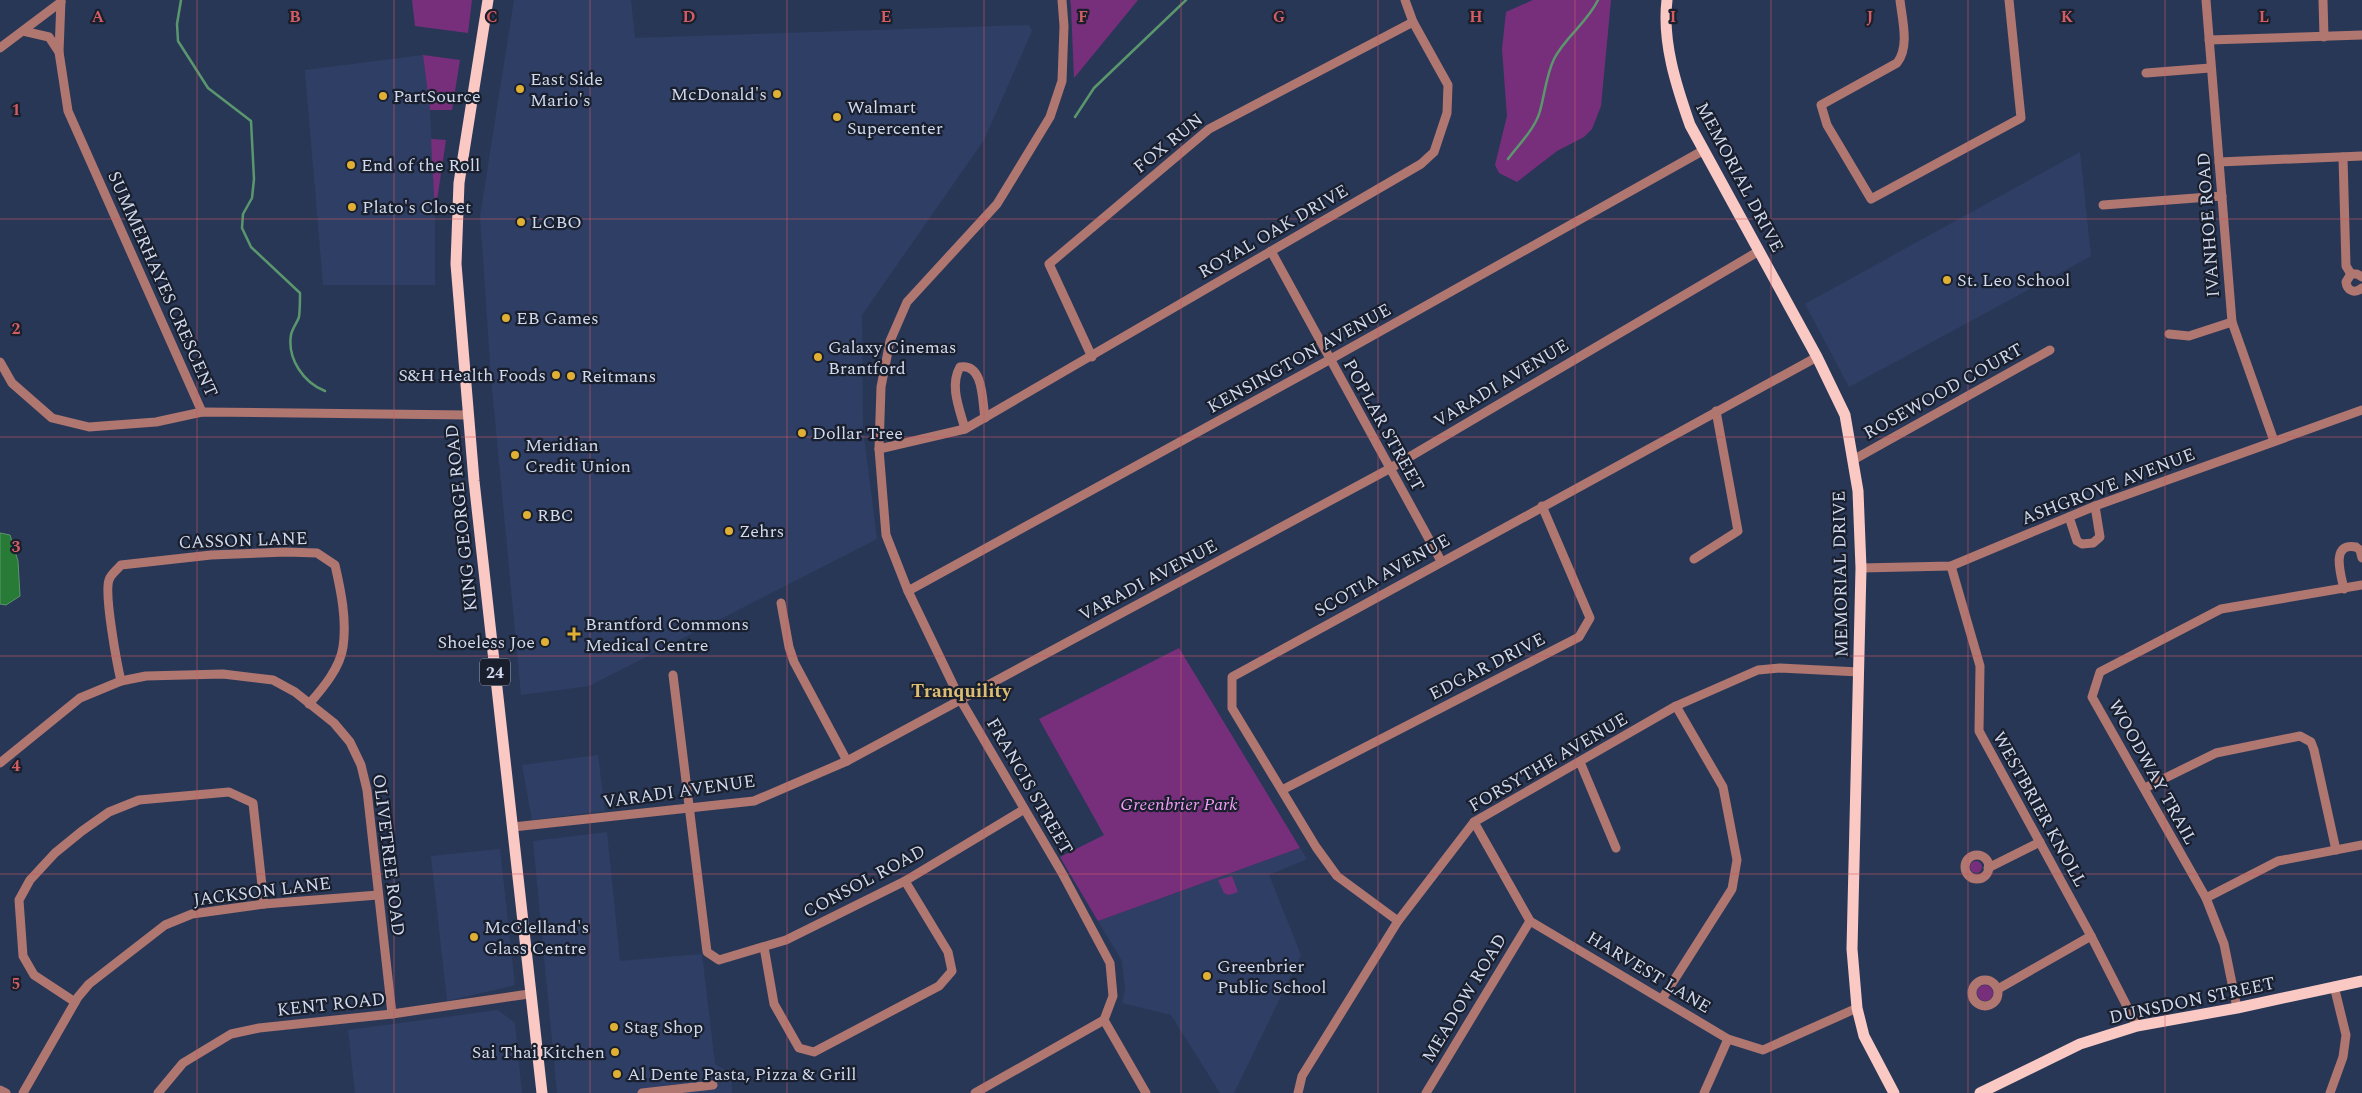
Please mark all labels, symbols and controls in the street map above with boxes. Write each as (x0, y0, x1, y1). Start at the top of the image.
text: A (92, 5, 105, 29)
text: B (289, 5, 301, 29)
text: C (486, 5, 498, 29)
text: D (683, 5, 696, 29)
text: E (881, 5, 891, 29)
text: F (1078, 5, 1088, 29)
text: G (1273, 5, 1285, 29)
text: H (1469, 5, 1483, 29)
text: I (1670, 5, 1676, 29)
text: J (1867, 5, 1874, 29)
text: K (2061, 5, 2074, 29)
text: L (2259, 5, 2269, 29)
place label: East Side Mario's (530, 66, 603, 114)
place label: McDonald's (671, 81, 767, 108)
place label: PartSource (393, 83, 481, 110)
marker: East Side Mario's (514, 83, 526, 95)
marker: McDonald's (771, 88, 783, 100)
marker: PartSource (377, 90, 389, 102)
place label: Walmart Supercenter (847, 94, 943, 142)
street label: MEMORIAL DRIVE (1688, 97, 1791, 257)
text: 1 (12, 98, 20, 122)
street label: FOX RUN (1127, 107, 1209, 180)
marker: Walmart Supercenter (831, 111, 843, 123)
place label: End of the Roll (361, 152, 480, 179)
street label: IVANHOE ROAD (2190, 152, 2227, 298)
marker: End of the Roll (345, 159, 357, 171)
street label: SUMMERHAYES CRESCENT (100, 167, 225, 402)
street label: ROYAL OAK DRIVE (1193, 177, 1353, 285)
place label: Plato's Closet (362, 194, 471, 221)
marker: Plato's Closet (346, 201, 358, 213)
place label: LCBO (531, 209, 582, 236)
marker: LCBO (515, 216, 527, 228)
place label: St. Leo School (1957, 267, 2070, 294)
marker: St. Leo School (1941, 274, 1953, 286)
street label: KENSINGTON AVENUE (1202, 296, 1396, 420)
place label: EB Games (516, 305, 599, 332)
marker: EB Games (500, 312, 512, 324)
text: 2 (12, 317, 21, 341)
street label: VARADI AVENUE (1428, 332, 1574, 435)
place label: Galaxy Cinemas Brantford (828, 334, 956, 382)
street label: ROSEWOOD COURT (1859, 336, 2028, 447)
marker: Galaxy Cinemas Brantford (812, 351, 824, 363)
street label: POPLAR STREET (1336, 354, 1431, 496)
place label: S&H Health Foods (398, 362, 546, 389)
place label: Reitmans (581, 363, 656, 390)
marker: S&H Health Foods (550, 369, 562, 381)
marker: Reitmans (565, 370, 577, 382)
place label: Dollar Tree (812, 420, 903, 447)
street label: KING GEORGE ROAD (438, 423, 485, 613)
marker: Dollar Tree (796, 427, 808, 439)
place label: Meridian Credit Union (525, 432, 631, 480)
street label: ASHGROVE AVENUE (2017, 441, 2199, 532)
marker: Meridian Credit Union (509, 449, 521, 461)
street label: MEMORIAL DRIVE (1826, 490, 1855, 658)
place label: RBC (537, 502, 574, 529)
marker: RBC (521, 509, 533, 521)
place label: Zehrs (739, 518, 784, 545)
street label: CASSON LANE (178, 525, 308, 556)
marker: Zehrs (723, 525, 735, 537)
street label: SCOTIA AVENUE (1309, 527, 1455, 624)
street label: VARADI AVENUE (1074, 532, 1222, 628)
text: 3 (12, 535, 21, 559)
place label: Brantford Commons Medical Centre (585, 611, 749, 659)
street label: EDGAR DRIVE (1424, 626, 1550, 707)
marker: Brantford Commons Medical Centre (567, 627, 581, 641)
place label: Shoeless Joe (437, 629, 535, 656)
marker: Shoeless Joe (539, 636, 551, 648)
road number: 24 (480, 659, 510, 686)
district label: Tranquility (911, 677, 1012, 706)
street label: WOODWAY TRAIL (2101, 695, 2204, 850)
street label: FORSYTHE AVENUE (1463, 706, 1633, 819)
street label: FRANCIS STREET (979, 713, 1080, 860)
street label: WESTBRIER KNOLL (1985, 726, 2094, 892)
text: 4 (12, 754, 21, 778)
street label: VARADI AVENUE (601, 767, 757, 816)
street label: OLIVETREE ROAD (365, 772, 412, 938)
park label: Greenbrier Park (1120, 791, 1238, 818)
street label: CONSOL ROAD (798, 838, 930, 925)
street label: JACKSON LANE (192, 870, 332, 913)
place label: McClelland's Glass Centre (484, 914, 589, 962)
street label: HARVEST LANE (1581, 925, 1716, 1020)
street label: MEADOW ROAD (1415, 929, 1514, 1068)
marker: McClelland's Glass Centre (468, 931, 480, 943)
place label: Greenbrier Public School (1217, 953, 1327, 1001)
marker: Greenbrier Public School (1201, 970, 1213, 982)
street label: DUNSDON STREET (2107, 970, 2278, 1031)
text: 5 (12, 972, 20, 996)
street label: KENT ROAD (275, 985, 387, 1024)
place label: Stag Shop (624, 1014, 703, 1041)
marker: Stag Shop (608, 1021, 620, 1033)
place label: Sai Thai Kitchen (472, 1039, 605, 1066)
marker: Sai Thai Kitchen (609, 1046, 621, 1058)
place label: Al Dente Pasta, Pizza & Grill (627, 1061, 857, 1088)
marker: Al Dente Pasta, Pizza & Grill (611, 1068, 623, 1080)

